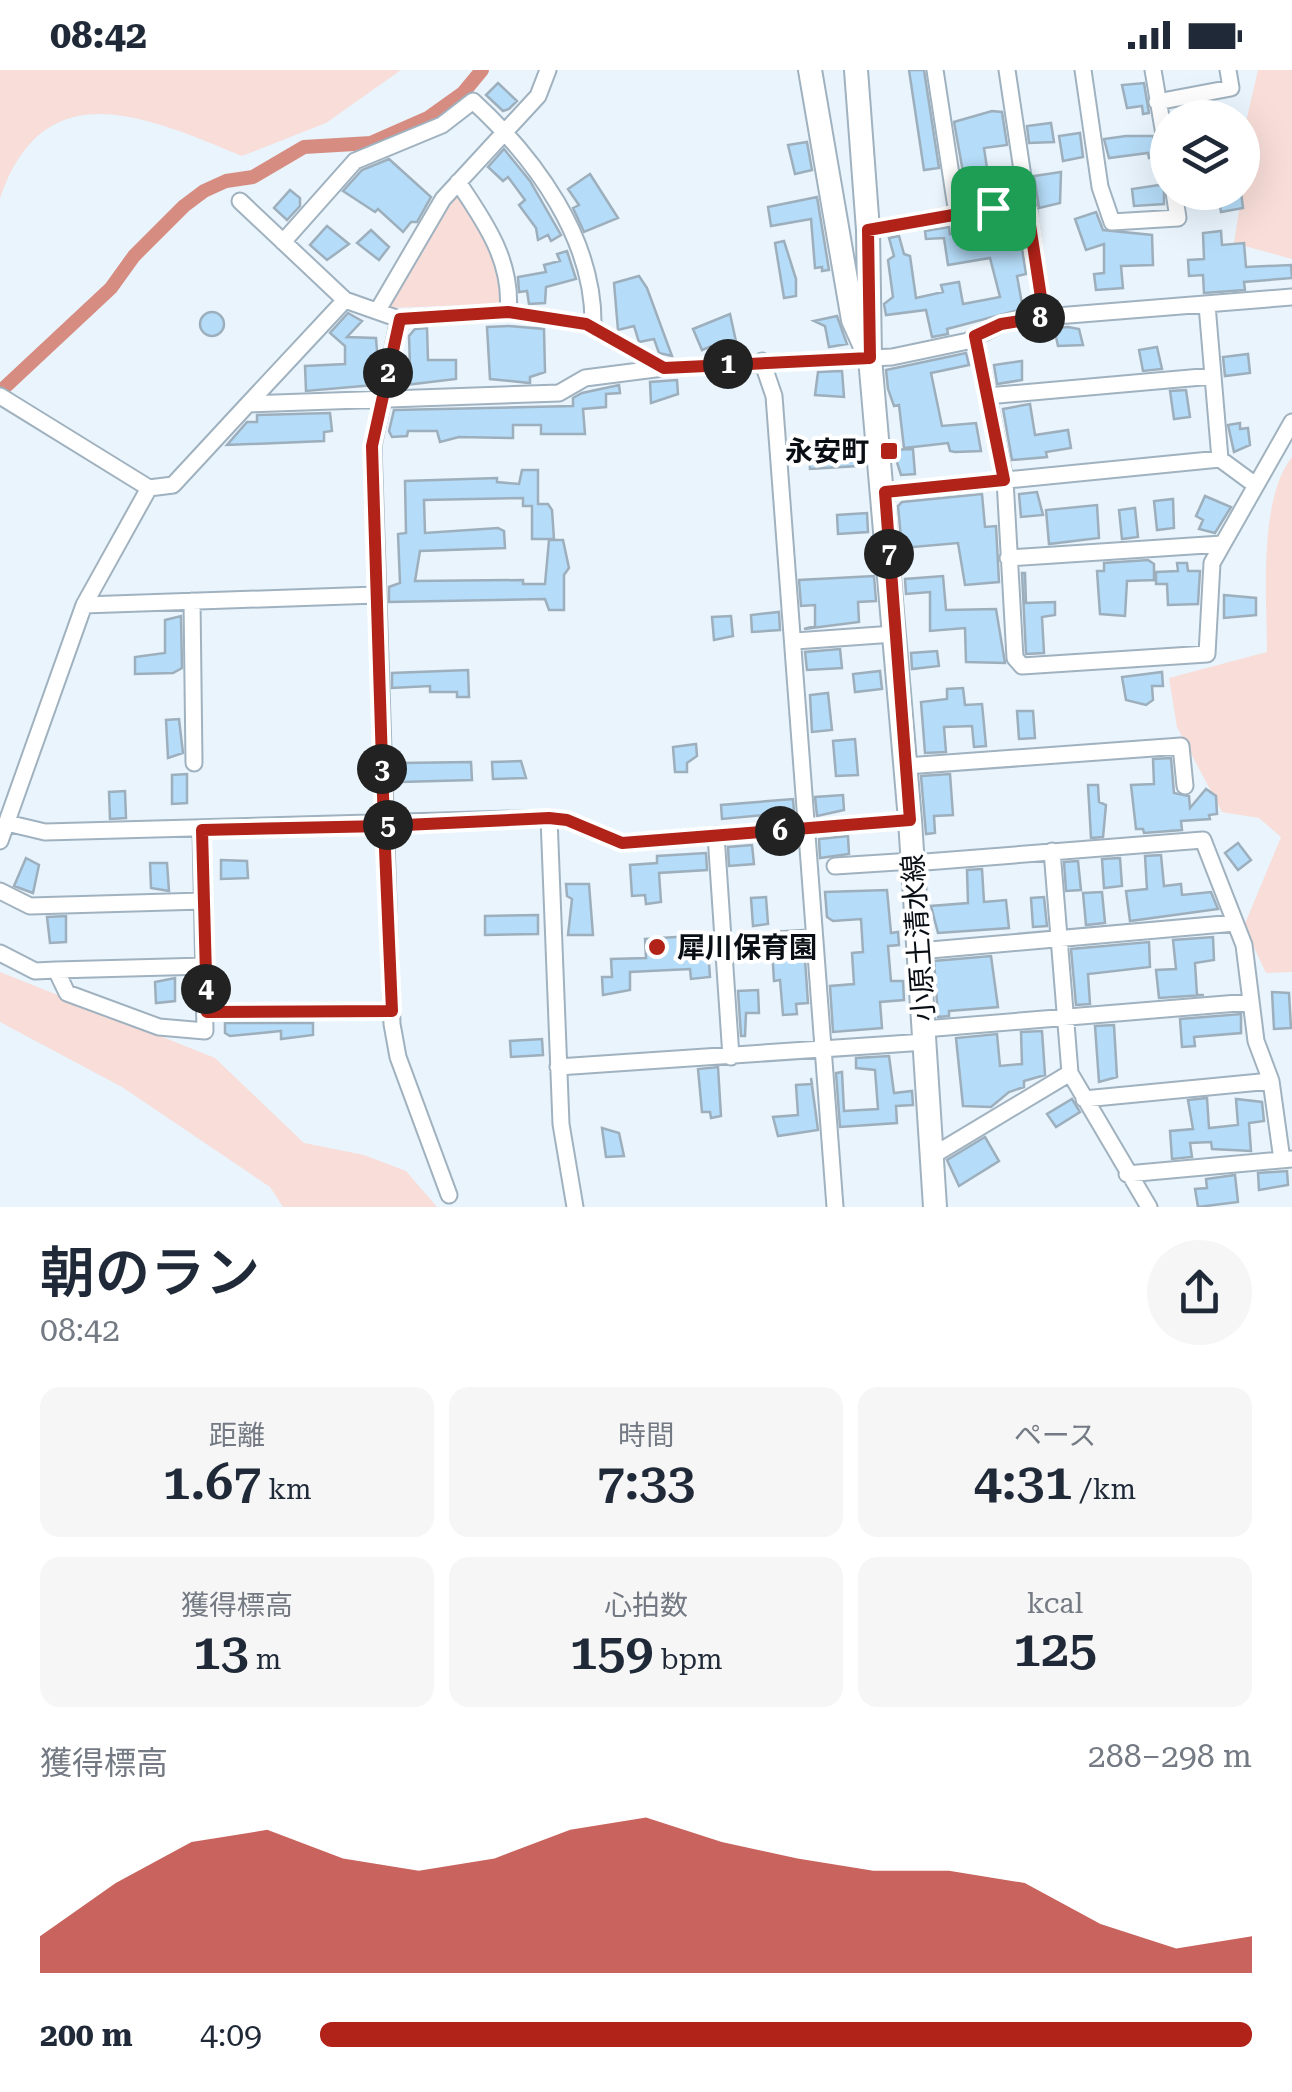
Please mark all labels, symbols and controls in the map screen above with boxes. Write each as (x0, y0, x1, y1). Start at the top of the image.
text: 08:42 (50, 13, 147, 57)
map controls (1150, 100, 1260, 210)
button: layers (1150, 100, 1260, 210)
pin (951, 166, 1036, 251)
icon: arrive (966, 181, 1021, 236)
pin: 8 (1015, 293, 1065, 343)
text: 8 (1032, 301, 1048, 334)
pin: 1 (703, 339, 753, 389)
text: 1 (720, 347, 736, 380)
pin: 2 (363, 348, 413, 398)
text: 2 (380, 356, 396, 389)
place label: 永安町 (785, 435, 869, 468)
marker: 永安町 (878, 440, 900, 462)
pin: 7 (864, 529, 914, 579)
text: 7 (881, 537, 897, 570)
pin: 3 (357, 744, 407, 794)
text: 3 (374, 752, 390, 785)
pin: 5 (363, 800, 413, 850)
pin: 6 (755, 806, 805, 856)
text: 5 (380, 808, 396, 841)
text: 6 (772, 814, 788, 847)
street label: 小原土清水線 (896, 853, 941, 1023)
place label: 犀川保育園 (677, 931, 817, 964)
marker: 犀川保育園 (646, 936, 668, 958)
pin: 4 (181, 964, 231, 1014)
text: 4 (198, 972, 214, 1005)
button: share (1147, 1240, 1252, 1345)
text: 朝のラン (40, 1241, 260, 1305)
text: 08:42 (40, 1311, 120, 1349)
text: 距離 (209, 1419, 265, 1452)
text: 時間 (618, 1419, 674, 1452)
text: ペース (1014, 1419, 1096, 1452)
text: 1.67 (162, 1453, 261, 1511)
text: 7:33 (597, 1453, 695, 1511)
text: 4:31 (974, 1453, 1073, 1511)
text: km (261, 1473, 312, 1506)
text: /km (1073, 1473, 1136, 1506)
text: kcal (1027, 1587, 1083, 1620)
text: 獲得標高 (181, 1589, 293, 1622)
text: 心拍数 (604, 1589, 688, 1622)
text: 125 (1013, 1620, 1097, 1678)
text: 13 (193, 1623, 249, 1681)
text: 159 (570, 1623, 654, 1681)
text: m (249, 1643, 281, 1676)
text: bpm (654, 1643, 723, 1676)
text: 288–298 m (1088, 1737, 1252, 1775)
text: 獲得標高 (40, 1744, 168, 1782)
text: 200 m (40, 2016, 133, 2054)
text: 4:09 (200, 2016, 262, 2054)

